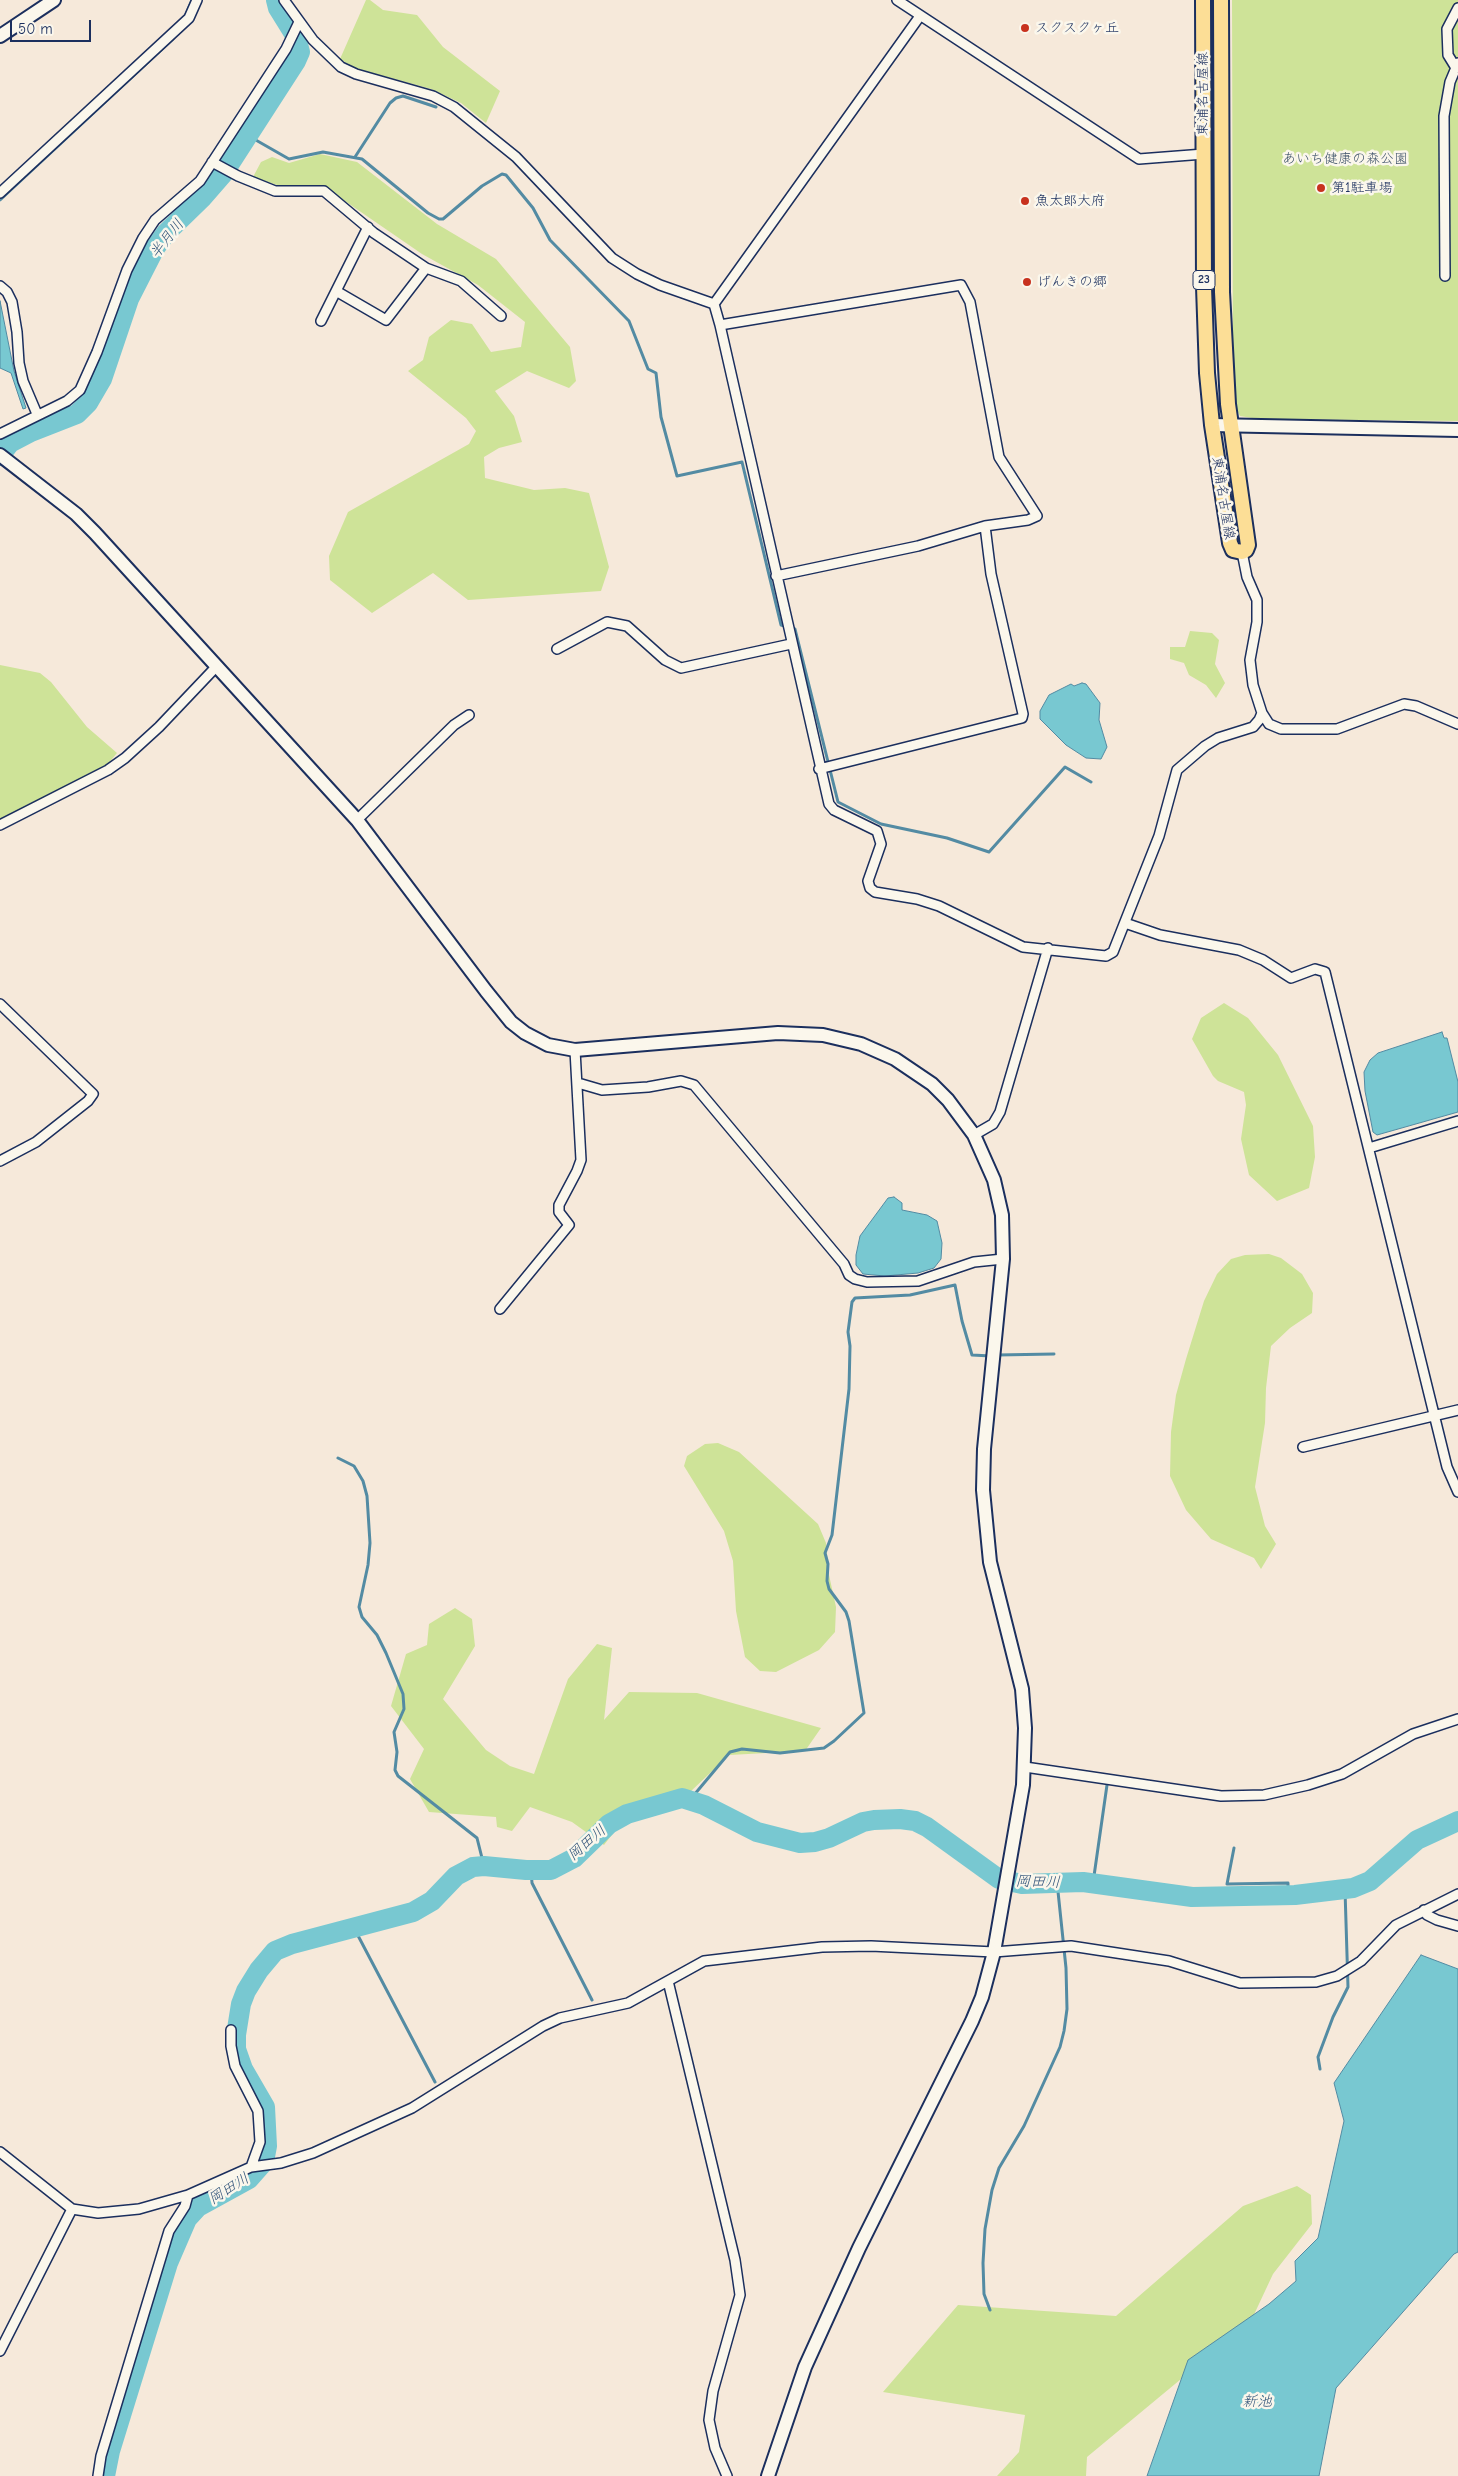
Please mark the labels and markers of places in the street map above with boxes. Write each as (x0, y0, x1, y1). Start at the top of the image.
place label: スクスクヶ丘 (1035, 20, 1119, 36)
marker: スクスクヶ丘 (1019, 22, 1031, 34)
place label: 第1駐車場 (1331, 180, 1393, 196)
marker: 第1駐車場 (1315, 182, 1327, 194)
place label: 魚太郎大府 (1035, 193, 1105, 209)
marker: 魚太郎大府 (1019, 195, 1031, 207)
place label: げんきの郷 (1037, 274, 1107, 290)
marker: げんきの郷 (1021, 276, 1033, 288)

